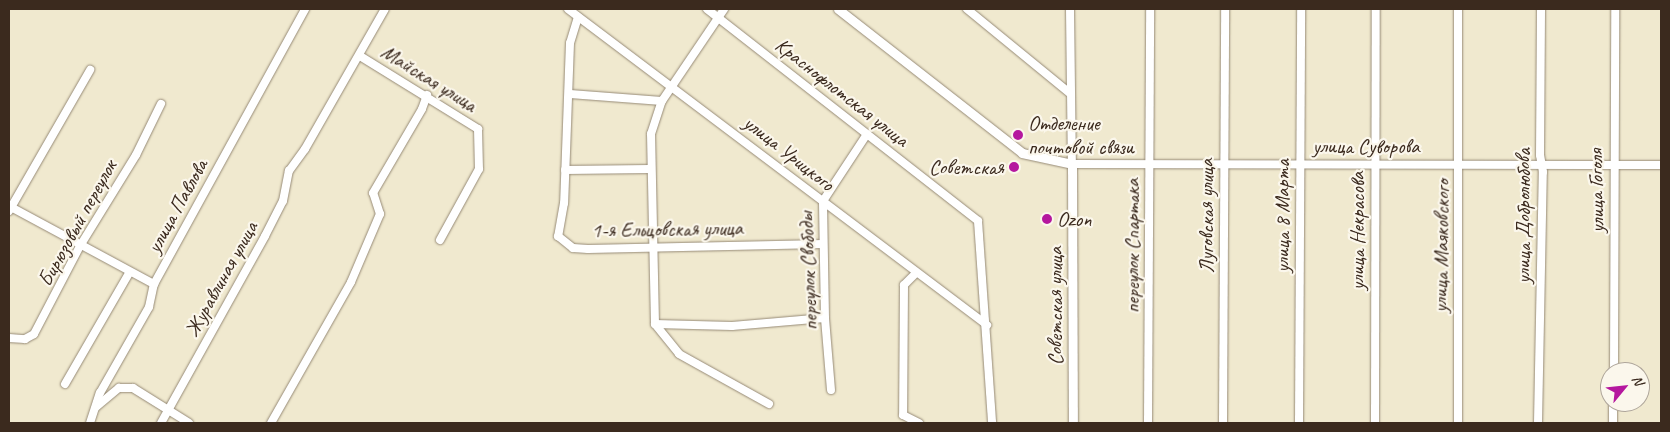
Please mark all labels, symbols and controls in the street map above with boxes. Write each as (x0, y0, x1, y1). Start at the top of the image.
street label: Краснофлотская улица (770, 32, 914, 152)
street label: Майская улица (376, 38, 482, 118)
street label: улица Урицкого (739, 110, 839, 196)
place label: Отделение почтовой связи (1028, 110, 1134, 160)
marker: Отделение почтовой связи (1012, 129, 1024, 141)
street label: улица Суворова (1312, 133, 1420, 159)
street label: улица Добролюбова (1510, 148, 1536, 284)
street label: улица Гоголя (1583, 149, 1609, 233)
place label: Советская (929, 154, 1004, 180)
street label: Бирюзовый переулок (32, 155, 122, 291)
street label: улица Павлова (141, 155, 213, 257)
street label: Луговская улица (1193, 158, 1219, 274)
street label: улица 8 Марта (1269, 159, 1295, 273)
marker: Советская (1008, 161, 1020, 173)
street label: улица Некрасова (1344, 172, 1370, 290)
street label: переулок Спартака (1119, 178, 1145, 314)
street label: улица Маяковского (1427, 179, 1455, 313)
place label: Ozon (1057, 206, 1092, 232)
street label: переулок Свободы (793, 212, 823, 330)
marker: Ozon (1041, 213, 1053, 225)
street label: 1-я Ельцовская улица (591, 215, 743, 243)
street label: Журавлиная улица (178, 216, 264, 342)
street label: Советская улица (1042, 246, 1068, 366)
north arrow (1600, 362, 1650, 412)
text: N (1628, 372, 1647, 388)

